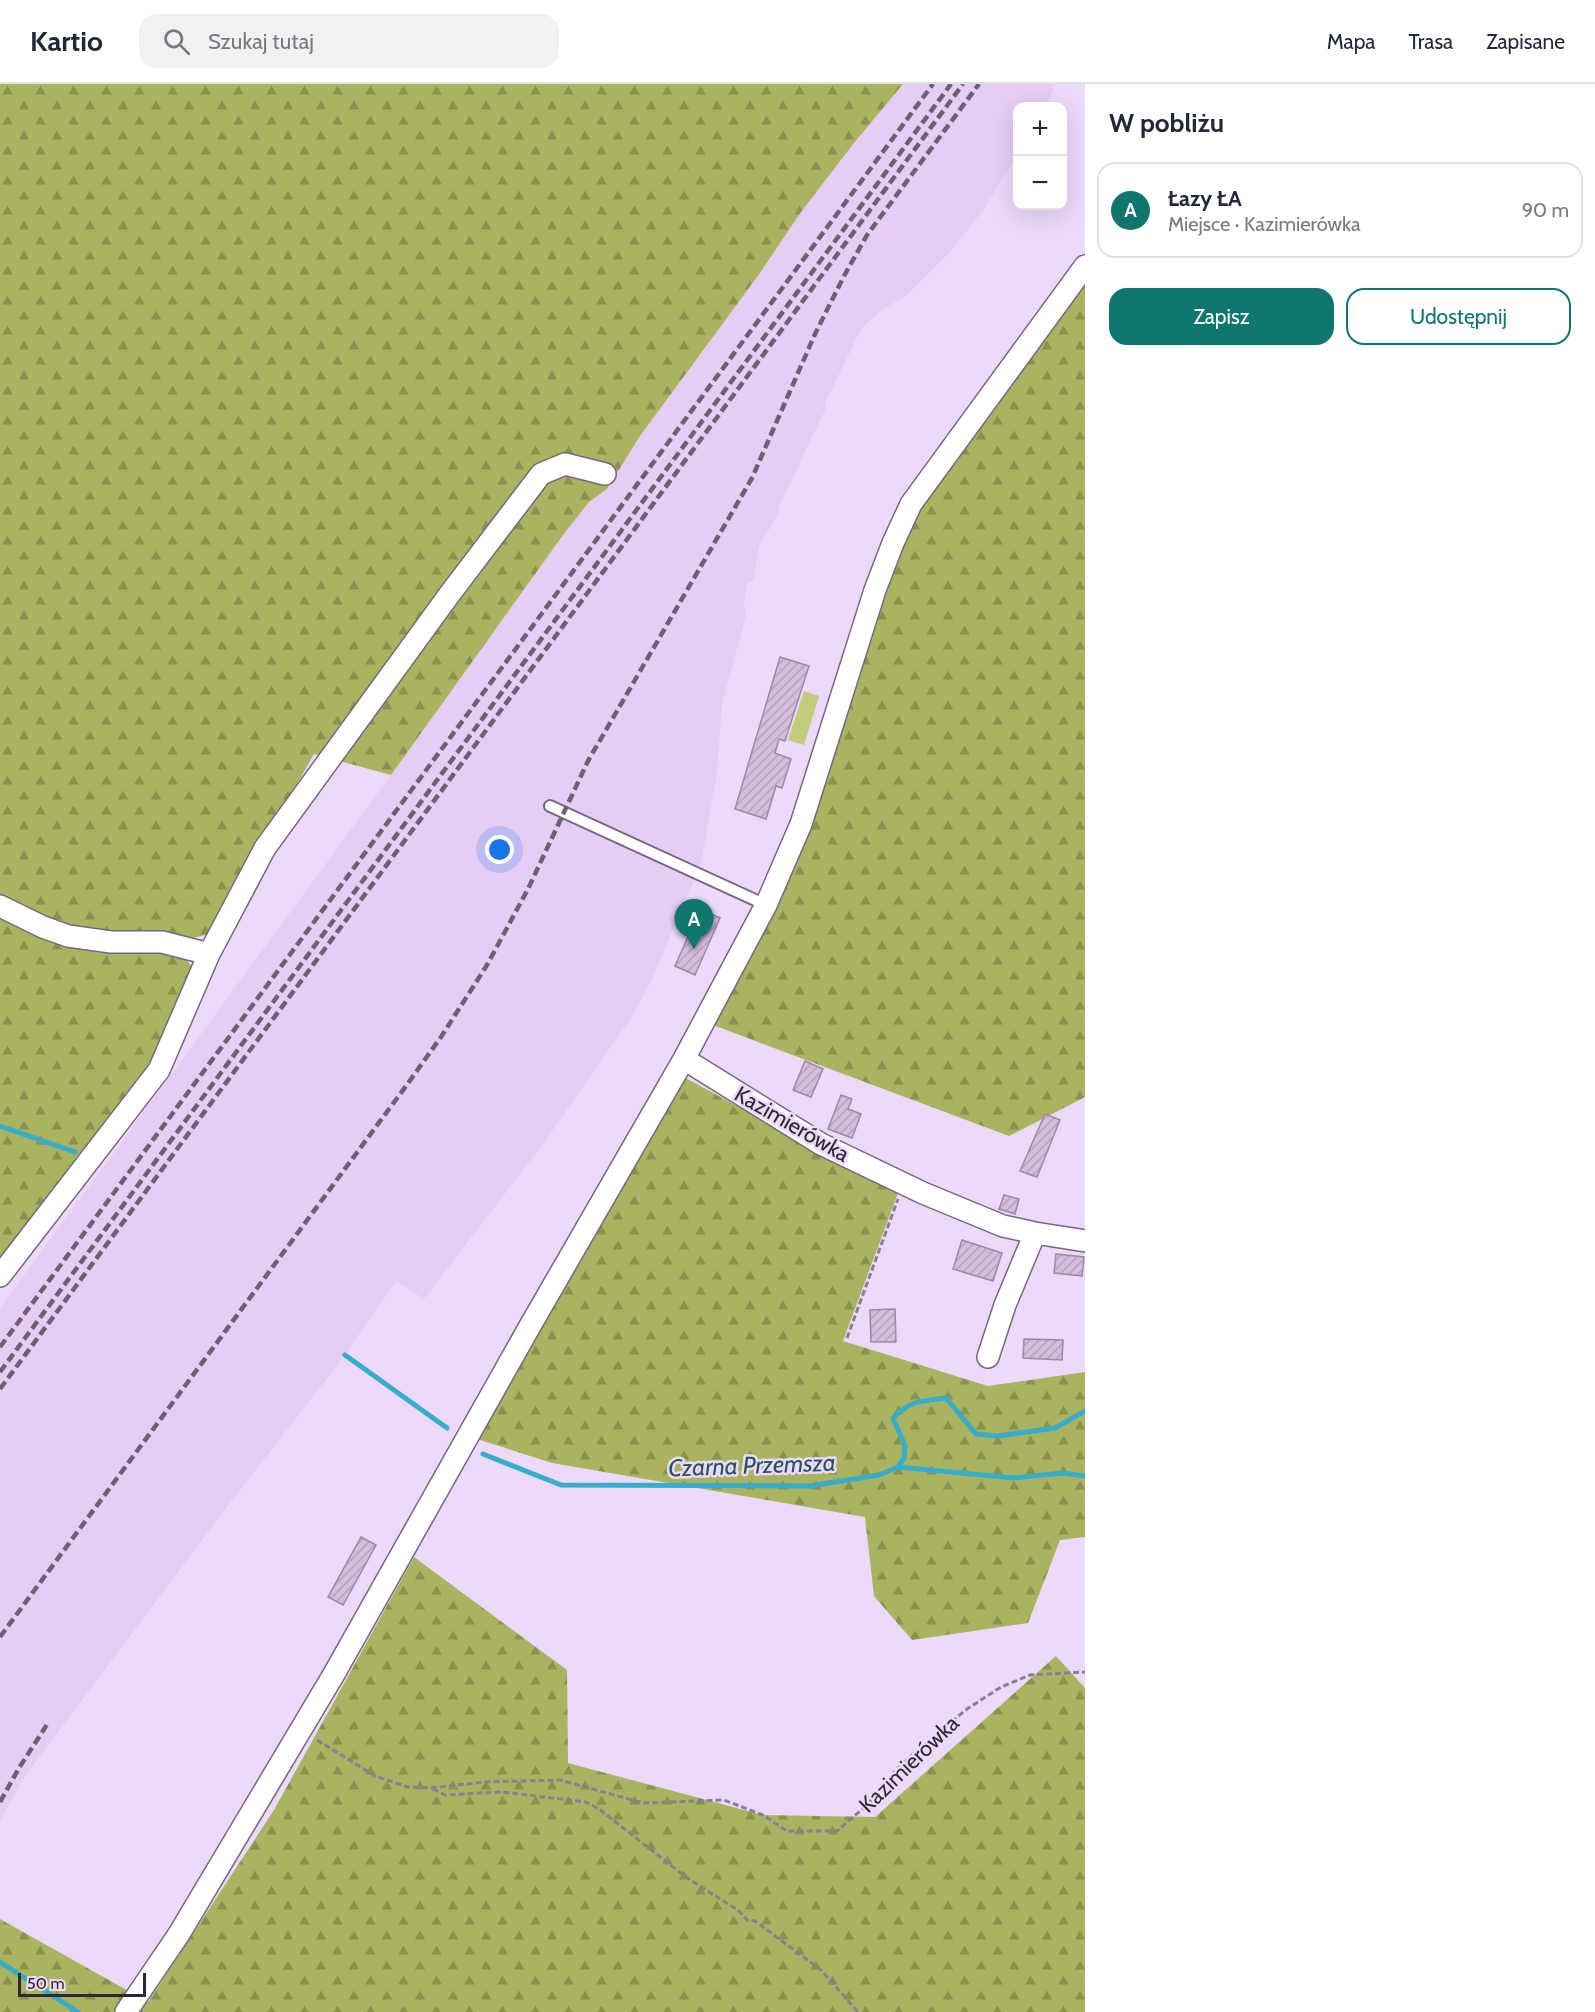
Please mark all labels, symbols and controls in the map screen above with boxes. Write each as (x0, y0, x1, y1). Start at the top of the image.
search box (139, 14, 559, 68)
text: Kartio (30, 24, 103, 58)
icon: search (160, 25, 193, 58)
text: Szukaj tutaj (208, 28, 314, 55)
text: Mapa (1327, 29, 1375, 54)
text: Trasa (1408, 29, 1453, 54)
text: Zapisane (1486, 29, 1565, 54)
map controls (1013, 102, 1067, 210)
button: + (1013, 102, 1067, 156)
text: W pobliżu (1109, 107, 1224, 139)
button: − (1013, 156, 1067, 210)
text: Łazy ŁA (1168, 185, 1242, 212)
text: A (1124, 198, 1137, 222)
text: 90 m (1522, 198, 1569, 222)
text: Miejsce · Kazimierówka (1168, 212, 1361, 236)
button: Zapisz (1109, 288, 1334, 345)
button: Udostępnij (1346, 288, 1571, 345)
your location (485, 835, 514, 864)
pin: A (674, 900, 714, 949)
street label: Kazimierówka (730, 1080, 855, 1168)
water label: Czarna Przemsza (668, 1448, 836, 1482)
street label: Kazimierówka (854, 1709, 965, 1818)
scale bar (18, 1970, 146, 1998)
text: 50 m (27, 1974, 64, 1993)

